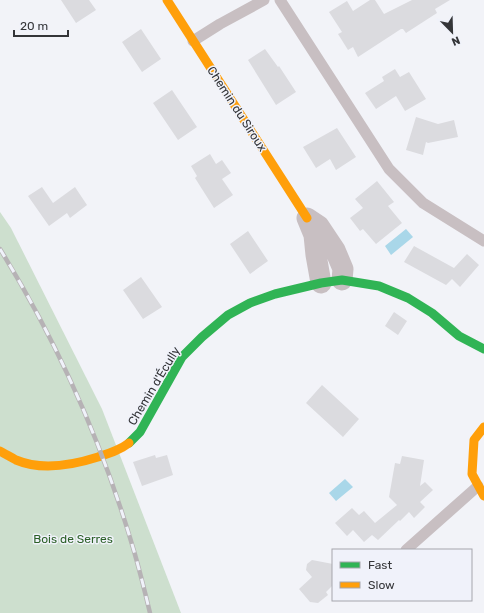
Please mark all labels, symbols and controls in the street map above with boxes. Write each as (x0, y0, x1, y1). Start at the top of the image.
scale bar (14, 12, 68, 38)
north arrow (432, 12, 472, 52)
text: 20 m (20, 19, 48, 33)
text: N (449, 33, 462, 48)
street label: Chemin du Siroux (204, 64, 270, 155)
street label: Chemin d'Écully (125, 344, 183, 428)
park label: Bois de Serres (33, 532, 113, 546)
legend (332, 549, 472, 601)
text: Fast (368, 558, 392, 572)
text: Slow (368, 578, 395, 592)

